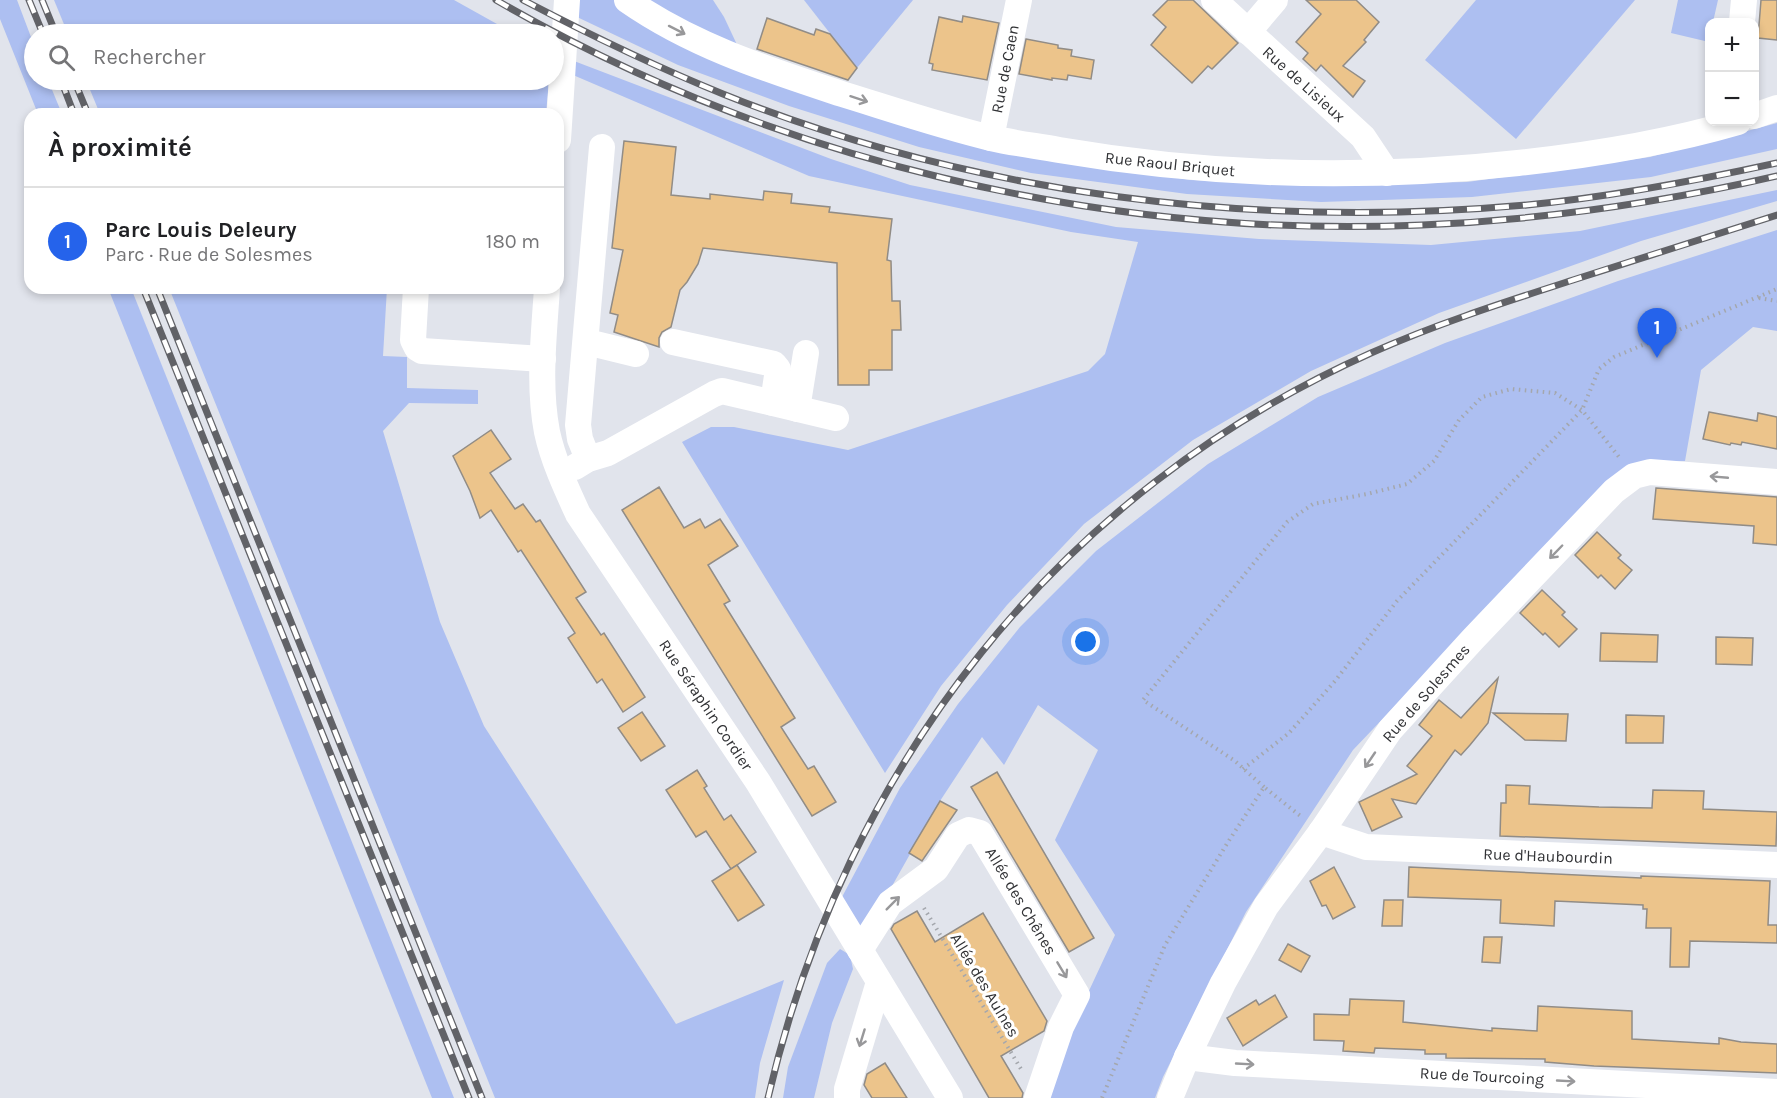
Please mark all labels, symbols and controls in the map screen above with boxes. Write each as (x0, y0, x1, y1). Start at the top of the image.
map controls (1705, 18, 1759, 126)
button: + (1705, 18, 1759, 72)
street label: Rue de Caen (987, 23, 1023, 115)
search box (24, 24, 564, 90)
one-way arrow (668, 24, 685, 36)
icon: search (45, 41, 78, 74)
street label: Rue de Lisieux (1259, 42, 1349, 126)
text: Rechercher (93, 44, 206, 70)
button: − (1705, 72, 1759, 126)
one-way arrow (849, 94, 868, 105)
text: À proximité (48, 132, 192, 163)
street label: Rue Raoul Briquet (1104, 148, 1236, 180)
text: Parc Louis Deleury (105, 217, 297, 243)
text: 1 (64, 230, 71, 253)
text: 180 m (486, 230, 540, 253)
text: Parc · Rue de Solesmes (105, 243, 313, 266)
pin: 1 (1638, 308, 1676, 358)
one-way arrow (1709, 471, 1729, 482)
one-way arrow (1548, 545, 1563, 560)
your location (1071, 627, 1100, 656)
street label: Rue Séraphin Cordier (655, 636, 757, 774)
street label: Rue de Solesmes (1378, 640, 1474, 746)
one-way arrow (1364, 751, 1376, 768)
street label: Allée des Chênes (981, 844, 1061, 958)
street label: Rue d'Haubourdin (1483, 844, 1613, 868)
one-way arrow (886, 895, 900, 910)
street label: Allée des Aulnes (946, 930, 1024, 1040)
one-way arrow (1056, 961, 1068, 978)
one-way arrow (856, 1028, 867, 1047)
one-way arrow (1235, 1058, 1255, 1069)
street label: Rue de Tourcoing (1419, 1063, 1545, 1089)
one-way arrow (1556, 1075, 1575, 1086)

